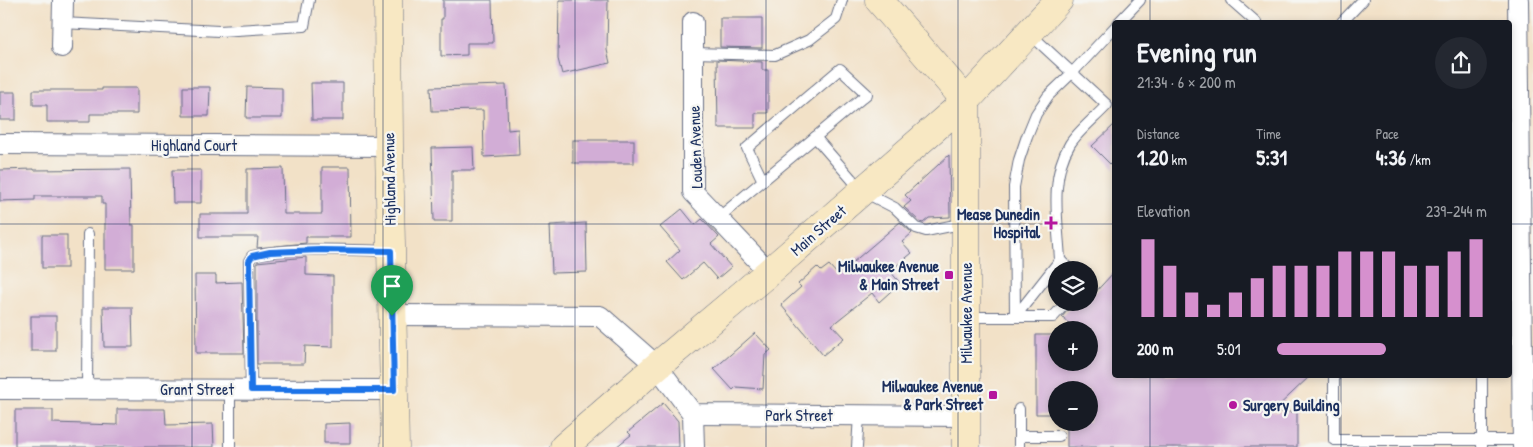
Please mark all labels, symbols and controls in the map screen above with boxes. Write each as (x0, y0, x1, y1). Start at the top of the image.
text: Evening run (1137, 33, 1257, 71)
button: share (1435, 37, 1487, 89)
text: 21:34 · 6 × 200 m (1137, 71, 1236, 93)
street label: Louden Avenue (683, 105, 707, 189)
text: Distance (1137, 124, 1180, 143)
text: Time (1256, 124, 1281, 143)
text: Pace (1376, 124, 1399, 143)
street label: Highland Avenue (377, 132, 401, 226)
street label: Highland Court (151, 134, 237, 156)
text: 1.20 (1137, 143, 1168, 172)
text: 5:31 (1256, 143, 1287, 172)
text: 4:36 (1376, 143, 1406, 172)
text: km (1168, 150, 1187, 169)
text: /km (1406, 150, 1431, 169)
street label: Main Street (785, 199, 851, 260)
text: Elevation (1137, 200, 1190, 222)
text: 239–244 m (1426, 200, 1487, 222)
place label: Mease Dunedin Hospital (957, 203, 1041, 244)
marker: Mease Dunedin Hospital (1044, 216, 1058, 230)
place label: Milwaukee Avenue & Main Street (838, 255, 940, 295)
map controls (1048, 261, 1098, 431)
button: layers (1048, 261, 1098, 311)
street label: Milwaukee Avenue (955, 262, 977, 364)
pin (371, 265, 413, 316)
marker: Milwaukee Avenue & Main Street (943, 269, 955, 281)
icon: arrive (378, 272, 406, 300)
button: + (1048, 321, 1098, 371)
text: 200 m (1137, 338, 1173, 360)
text: 5:01 (1217, 338, 1240, 360)
place label: Milwaukee Avenue & Park Street (882, 375, 984, 415)
street label: Grant Street (160, 378, 234, 400)
button: − (1048, 381, 1098, 431)
marker: Milwaukee Avenue & Park Street (987, 389, 999, 401)
place label: Surgery Building (1243, 394, 1340, 417)
marker: Surgery Building (1227, 399, 1239, 411)
street label: Park Street (765, 404, 833, 426)

